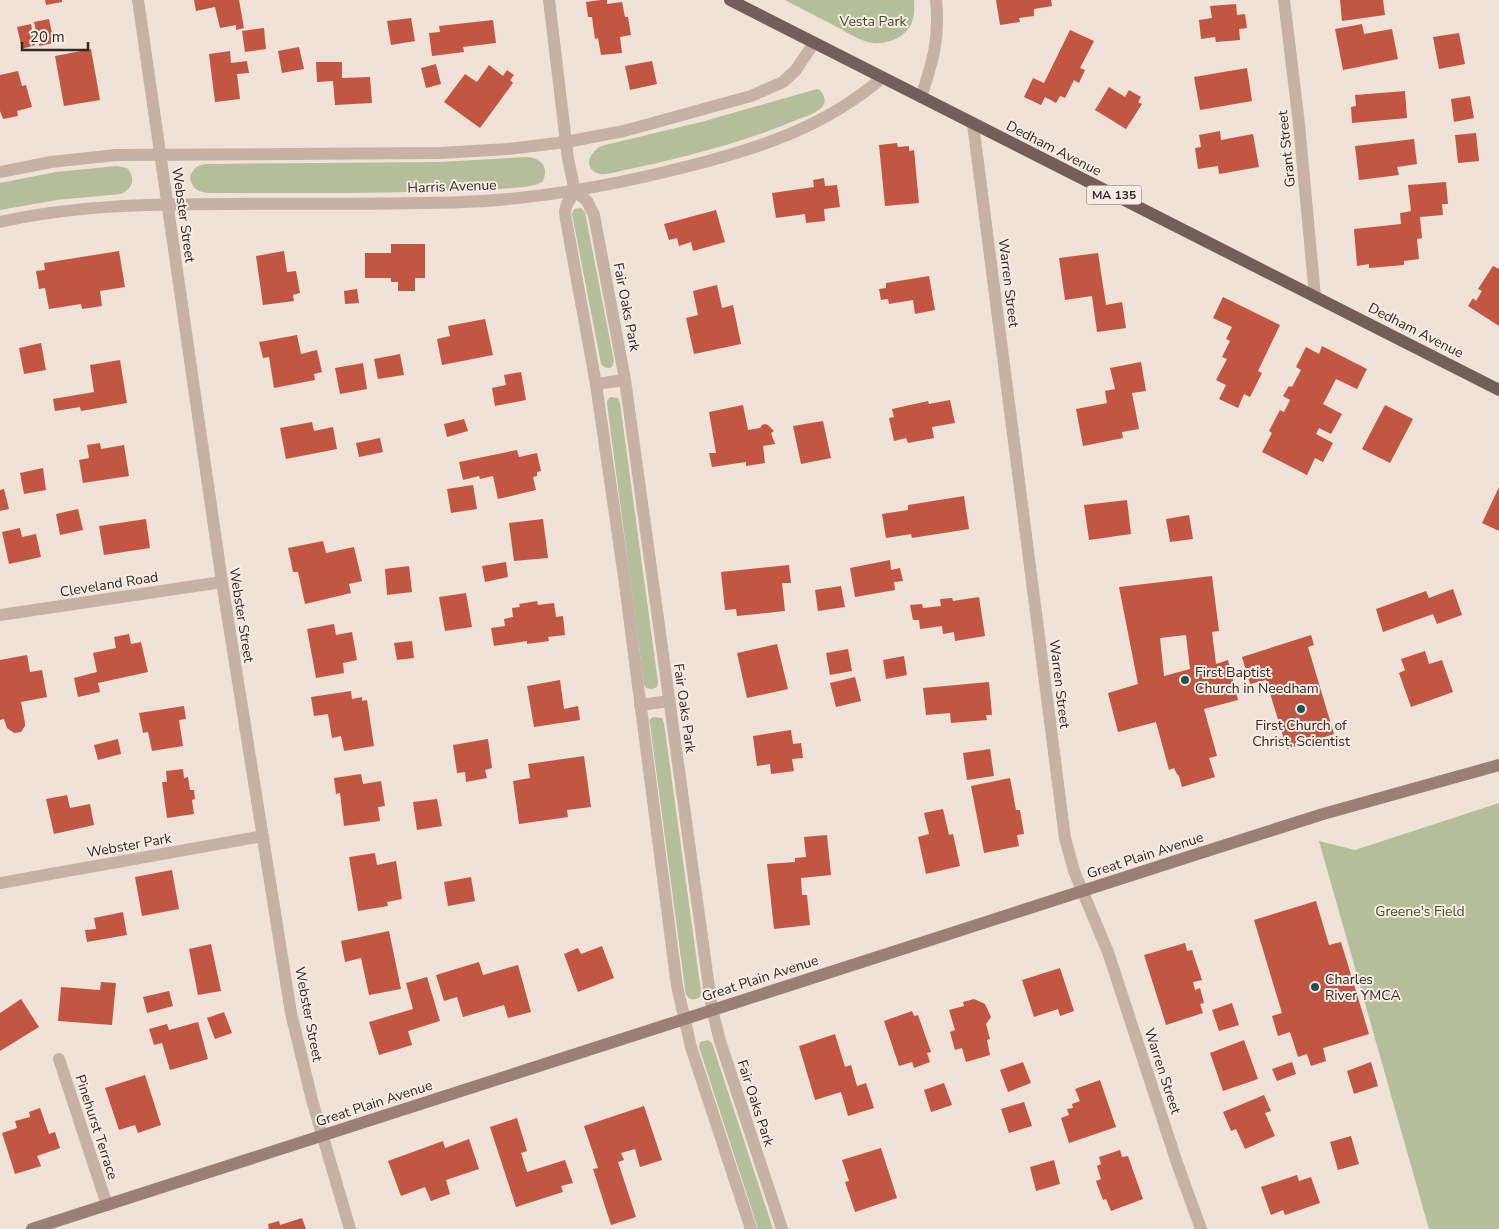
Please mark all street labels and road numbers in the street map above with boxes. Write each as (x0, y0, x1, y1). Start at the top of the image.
street label: Grant Street (1273, 109, 1300, 188)
street label: Dedham Avenue (1003, 116, 1105, 181)
street label: Webster Street (167, 166, 200, 264)
street label: Harris Avenue (407, 175, 497, 198)
road number: MA 135 (1086, 186, 1142, 204)
street label: Warren Street (994, 238, 1023, 329)
street label: Fair Oaks Park (609, 261, 645, 354)
street label: Dedham Avenue (1365, 298, 1467, 363)
street label: Webster Street (225, 566, 258, 664)
street label: Cleveland Road (59, 567, 160, 602)
street label: Warren Street (1045, 639, 1074, 730)
street label: Fair Oaks Park (669, 662, 700, 755)
street label: Great Plain Avenue (1085, 828, 1206, 883)
street label: Webster Park (85, 829, 174, 862)
street label: Great Plain Avenue (700, 951, 821, 1006)
street label: Webster Street (290, 965, 327, 1063)
street label: Warren Street (1140, 1026, 1185, 1117)
street label: Fair Oaks Park (733, 1057, 779, 1150)
street label: Pinehurst Terrace (71, 1072, 122, 1182)
street label: Great Plain Avenue (314, 1076, 435, 1131)

